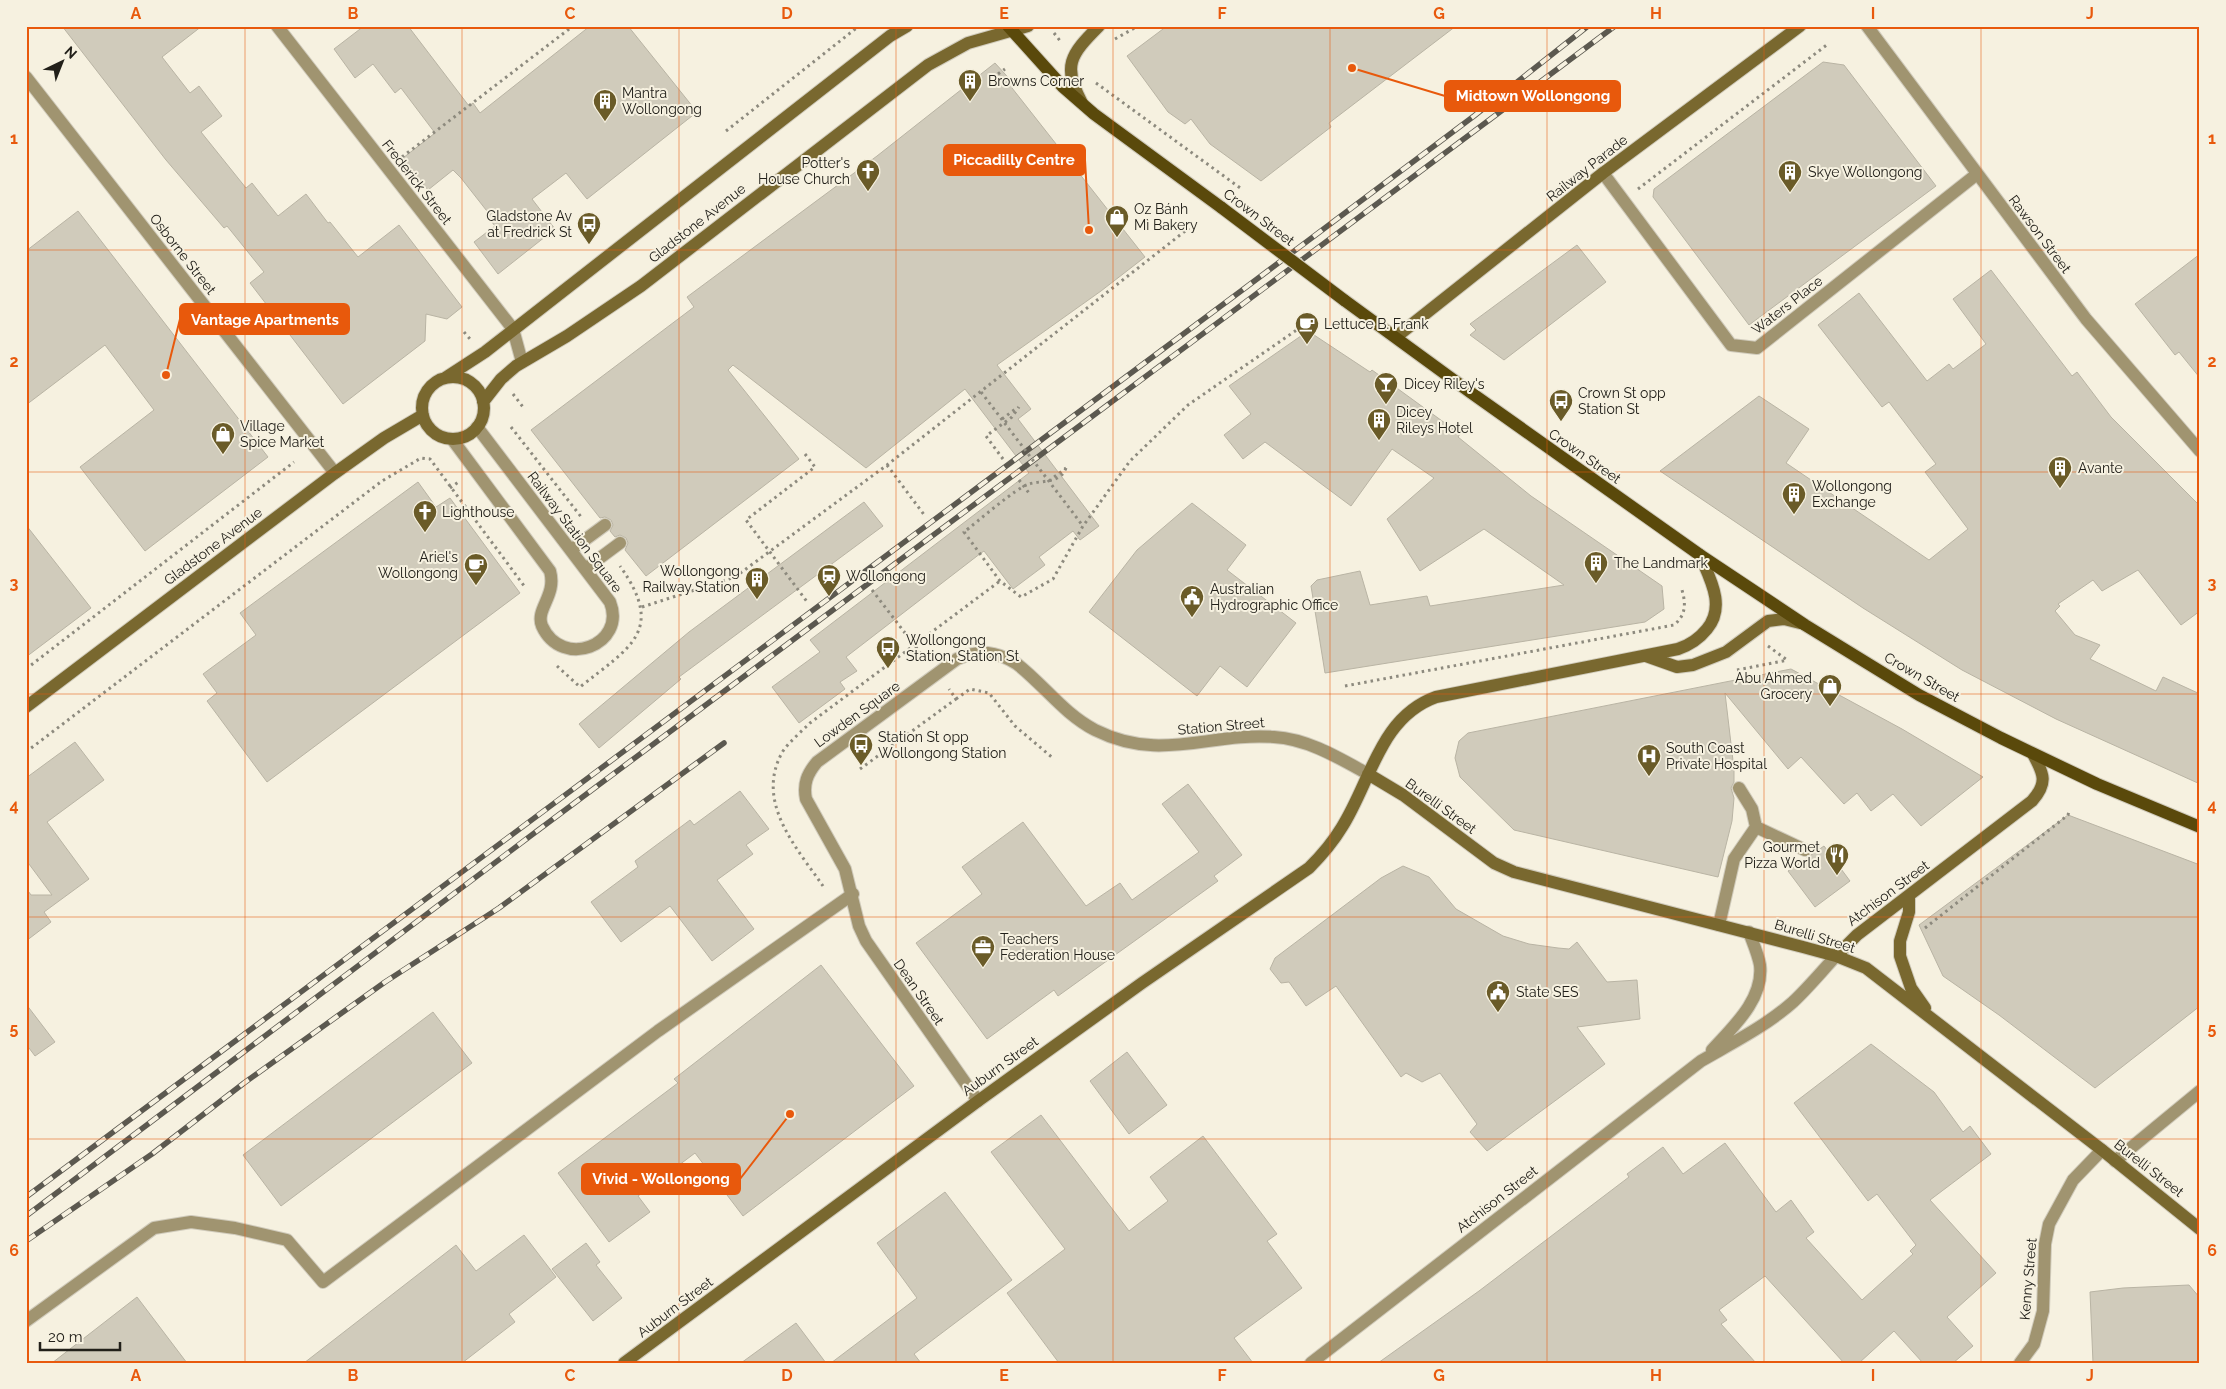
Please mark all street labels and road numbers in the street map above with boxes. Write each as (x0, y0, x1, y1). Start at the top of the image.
street label: Railway Parade (1543, 131, 1631, 205)
street label: Frederick Street (379, 136, 455, 228)
street label: Gladstone Avenue (645, 180, 749, 266)
street label: Crown Street (1221, 185, 1298, 249)
street label: Rawson Street (2006, 192, 2075, 276)
street label: Osborne Street (147, 210, 220, 298)
street label: Waters Place (1748, 272, 1826, 338)
street label: Crown Street (1546, 425, 1624, 487)
street label: Railway Station Square (524, 468, 626, 596)
street label: Gladstone Avenue (161, 504, 265, 588)
street label: Crown Street (1881, 649, 1963, 705)
street label: Lowden Square (811, 678, 903, 750)
street label: Station Street (1177, 714, 1265, 738)
street label: Burelli Street (1402, 775, 1480, 837)
street label: Atchison Street (1844, 857, 1932, 929)
street label: Burelli Street (1773, 916, 1858, 956)
street label: Dean Street (891, 956, 948, 1028)
street label: Auburn Street (959, 1033, 1041, 1099)
street label: Burelli Street (2111, 1136, 2187, 1200)
street label: Atchison Street (1453, 1162, 1541, 1236)
street label: Kenny Street (2016, 1237, 2040, 1321)
street label: Auburn Street (634, 1273, 716, 1340)

